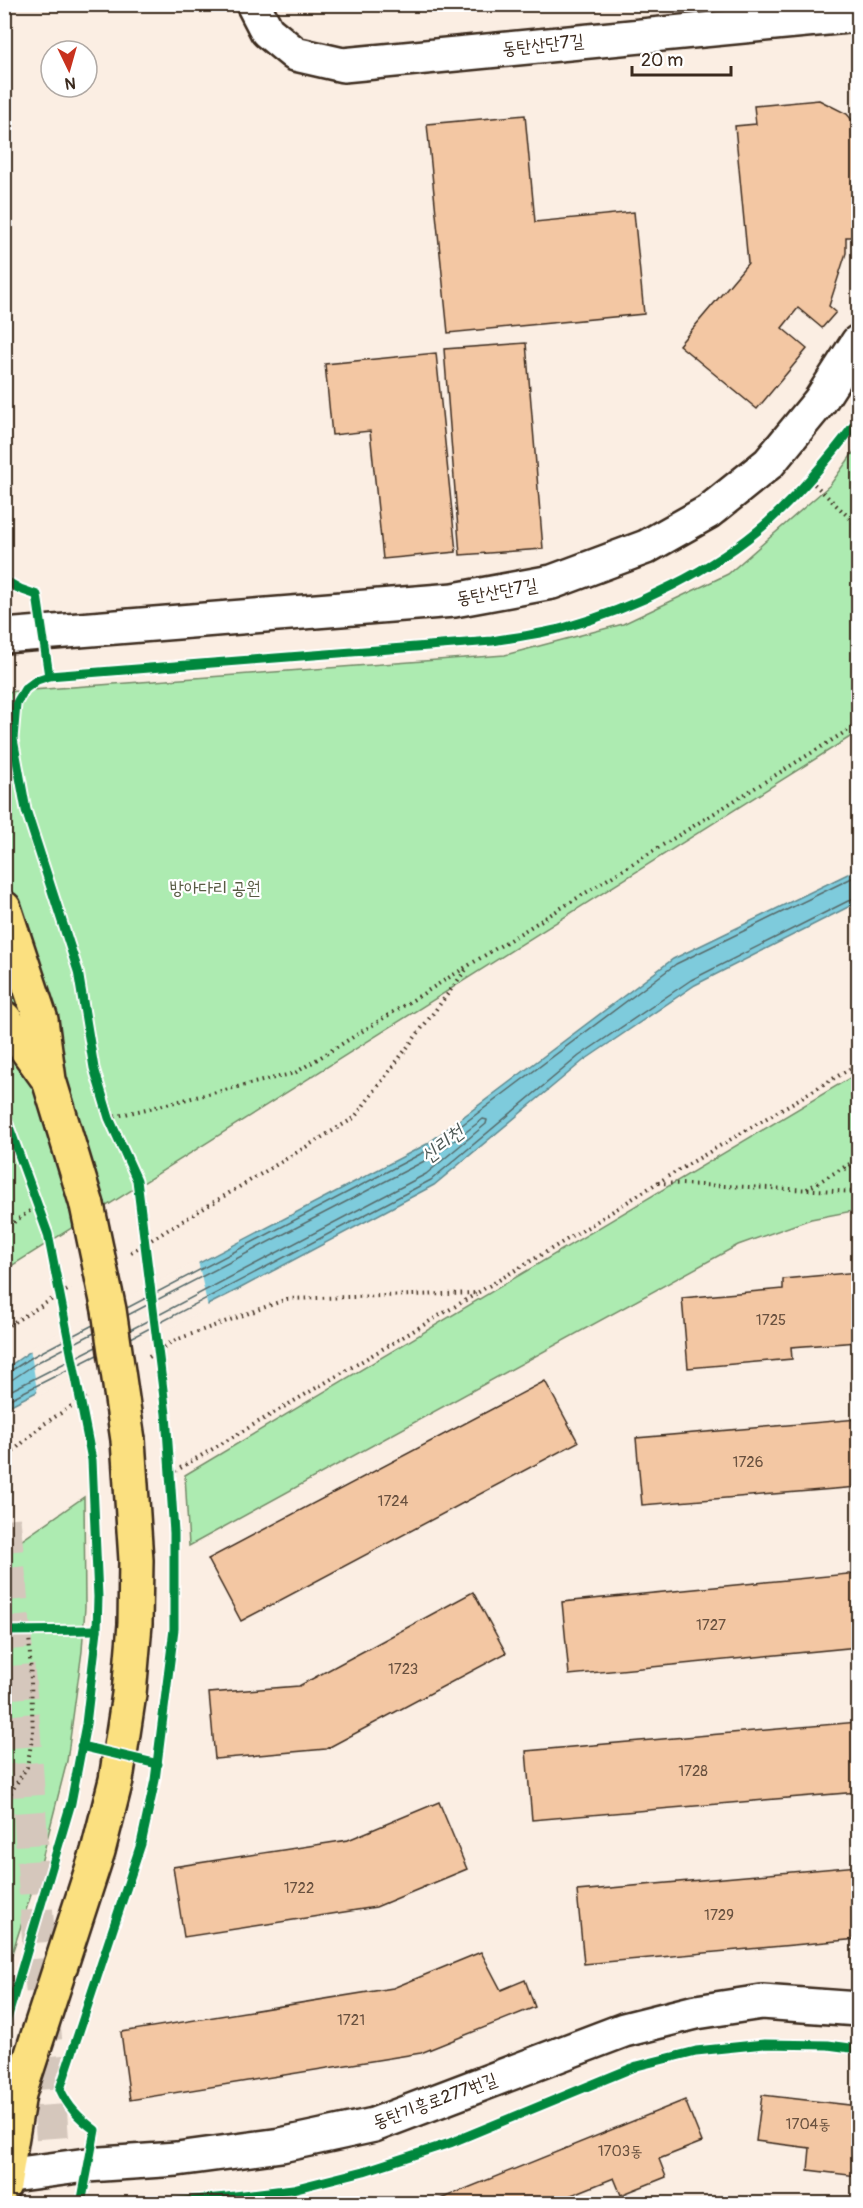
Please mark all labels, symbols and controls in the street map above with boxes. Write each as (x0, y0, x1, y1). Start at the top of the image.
street label: 동탄산단7길 (501, 29, 585, 61)
north arrow (39, 39, 99, 99)
scale bar (632, 39, 731, 77)
text: 20 m (641, 49, 683, 72)
text: N (64, 73, 76, 93)
street label: 동탄산단7길 (455, 573, 540, 610)
park label: 방아다리 공원 (170, 877, 260, 900)
water label: 신리천 (415, 1118, 470, 1169)
house number: 1725 (756, 1311, 786, 1330)
house number: 1726 (733, 1453, 763, 1472)
house number: 1724 (378, 1492, 409, 1511)
house number: 1727 (696, 1616, 726, 1635)
house number: 1723 (388, 1660, 418, 1679)
house number: 1728 (678, 1762, 708, 1781)
house number: 1722 (284, 1879, 314, 1898)
house number: 1729 (704, 1906, 734, 1925)
house number: 1721 (337, 2011, 365, 2030)
street label: 동탄기흥로277번길 (370, 2068, 501, 2134)
house number: 1704동 (786, 2115, 830, 2134)
house number: 1703동 (598, 2142, 642, 2161)

